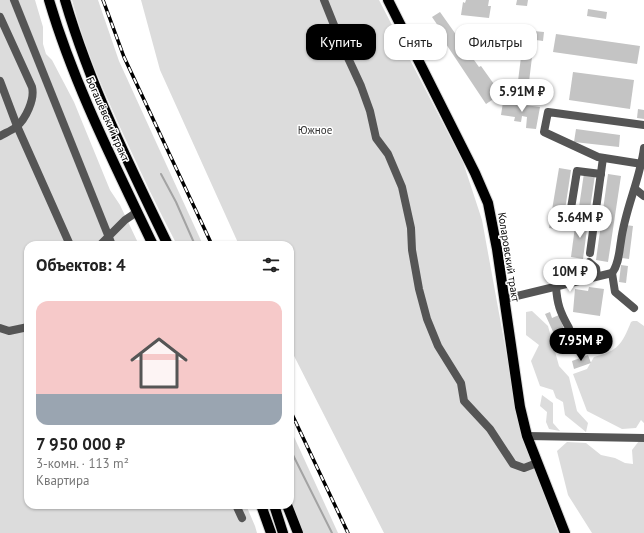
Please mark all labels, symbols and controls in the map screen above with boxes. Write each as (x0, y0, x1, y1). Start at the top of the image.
chip: Купить (306, 24, 376, 60)
chip: Снять (384, 24, 447, 60)
chip: Фильтры (455, 24, 537, 60)
street label: Богашёвский тракт (83, 75, 133, 164)
pin: 5.91M ₽ (485, 79, 559, 113)
text: 5.91M ₽ (499, 83, 545, 100)
park label: Южное (298, 123, 333, 137)
pin: 5.64M ₽ (543, 205, 617, 239)
text: 5.64M ₽ (557, 209, 603, 226)
street label: Коларовский тракт (495, 211, 523, 303)
text: Объектов: 4 (36, 254, 126, 276)
icon: filters (260, 254, 282, 276)
pin: 10M ₽ (542, 259, 598, 293)
text: 10M ₽ (552, 263, 588, 280)
icon: home (123, 327, 195, 399)
pin: 7.95M ₽ (544, 328, 618, 362)
text: 7.95M ₽ (559, 332, 603, 349)
text: 7 950 000 ₽ (36, 433, 125, 455)
text: 3-комн. · 113 m² (36, 455, 129, 472)
text: Квартира (36, 472, 89, 489)

